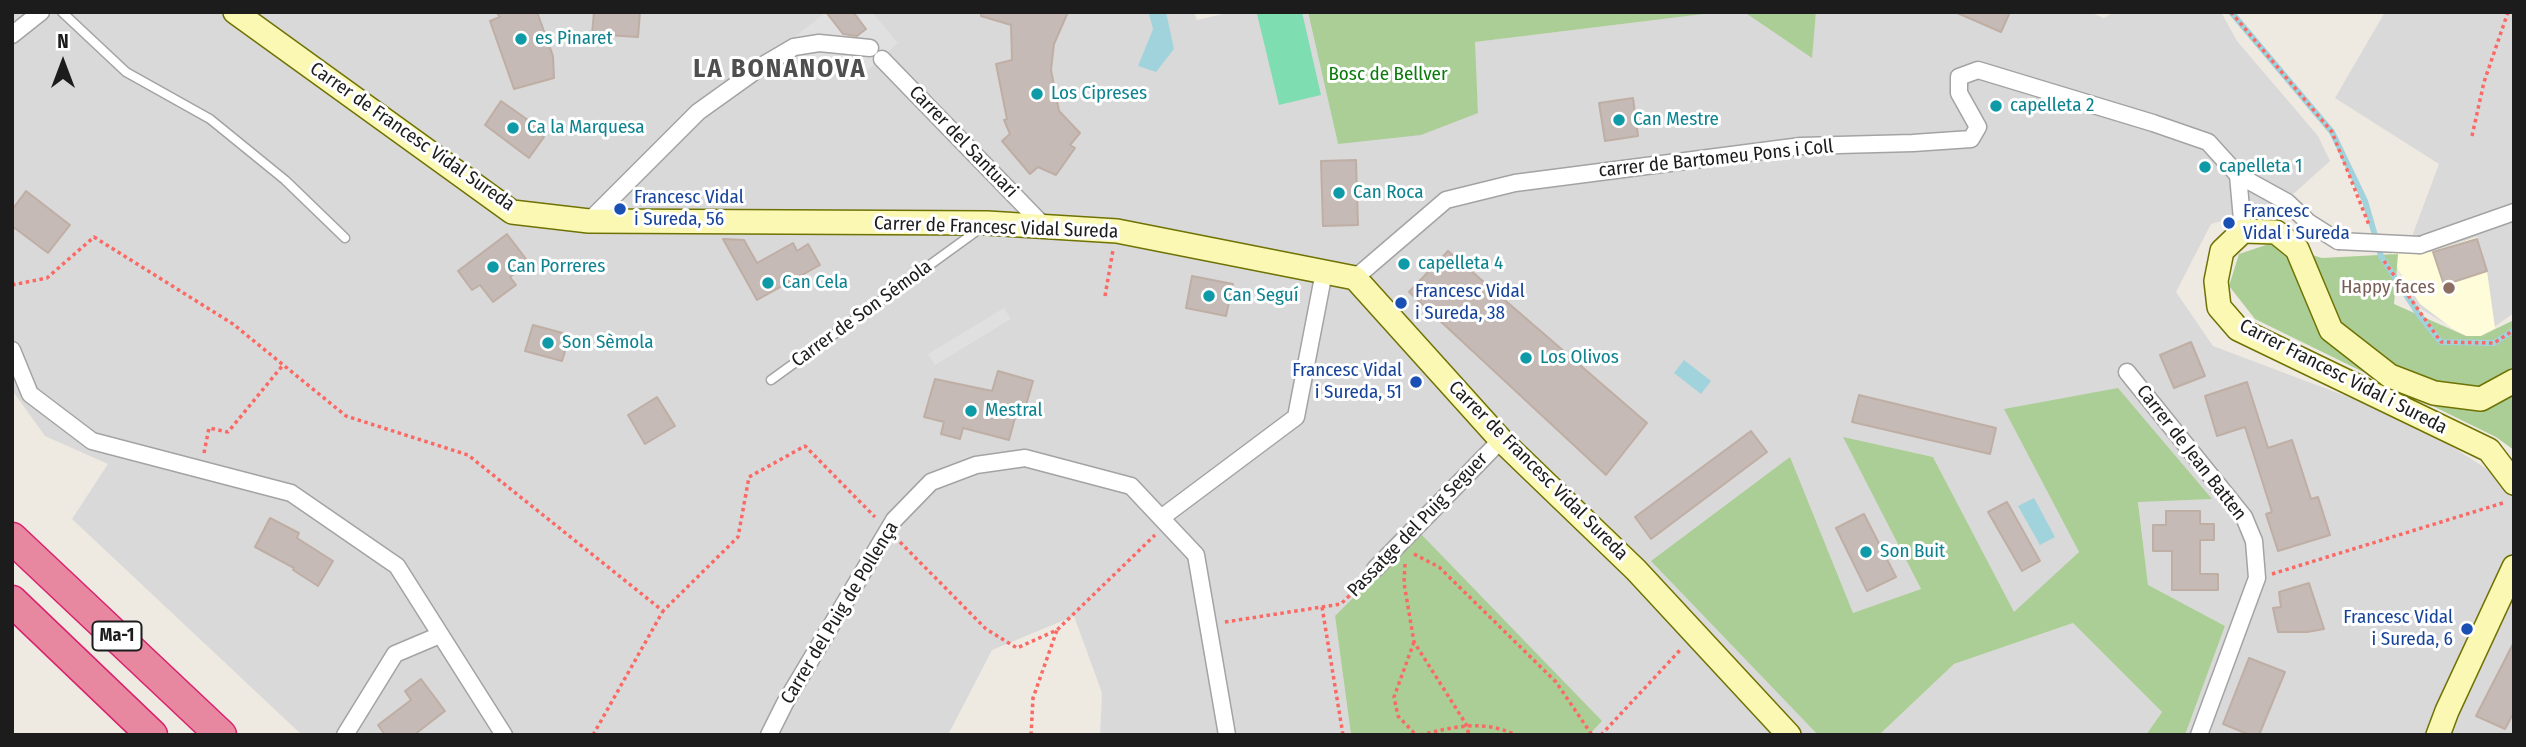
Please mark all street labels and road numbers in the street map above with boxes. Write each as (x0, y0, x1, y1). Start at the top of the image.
street label: Carrer de Francesc Vidal Sureda (305, 58, 519, 216)
street label: Carrer del Santuari (904, 81, 1022, 203)
street label: carrer de Bartomeu Pons i Coll (1598, 135, 1834, 183)
street label: Carrer de Francesc Vidal Sureda (873, 212, 1119, 244)
street label: Carrer de Son Sémola (788, 256, 936, 372)
street label: Carrer Francesc Vidal i Sureda (2235, 315, 2451, 439)
street label: Carrer de Francesc Vidal Sureda (1443, 376, 1633, 566)
street label: Carrer de Jean Batten (2131, 381, 2251, 525)
street label: Passatge del Puig Seguer (1343, 448, 1493, 602)
street label: Carrer del Puig de Pollença (777, 518, 903, 708)
road number: Ma-1 (92, 622, 142, 650)

